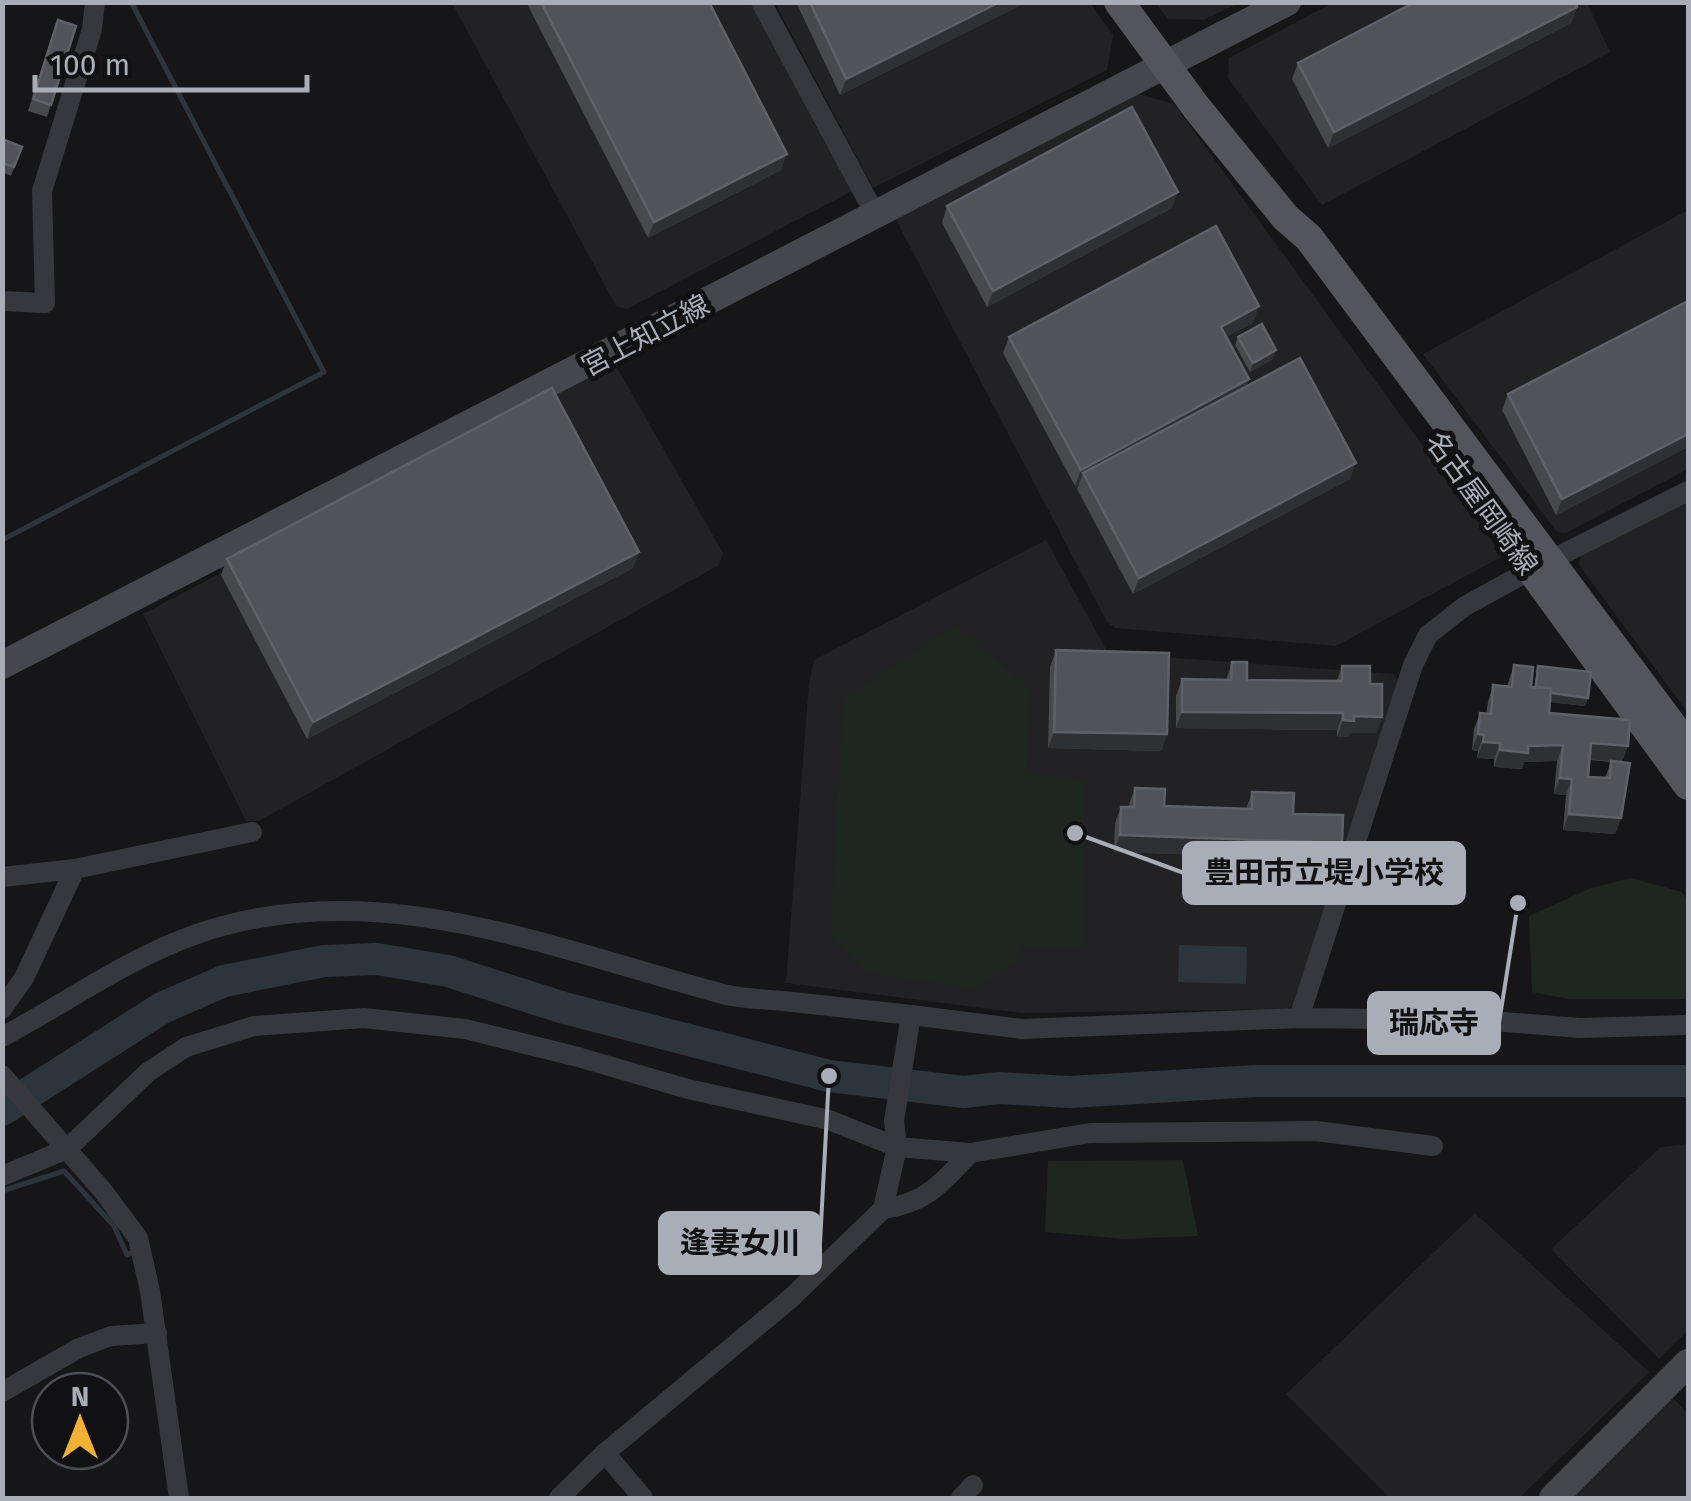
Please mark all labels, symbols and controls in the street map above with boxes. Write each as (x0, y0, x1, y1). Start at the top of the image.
scale bar (35, 30, 308, 92)
text: 100 m (50, 47, 130, 83)
street label: 宮上知立線 (576, 288, 715, 383)
street label: 名古屋岡崎線 (1419, 426, 1544, 581)
callout: 豊田市立堤小学校 (1184, 843, 1464, 903)
text: 豊田市立堤小学校 (1204, 855, 1444, 891)
callout: 瑞応寺 (1369, 993, 1499, 1053)
text: 瑞応寺 (1389, 1005, 1479, 1041)
callout: 逢妻女川 (660, 1213, 820, 1273)
text: 逢妻女川 (680, 1225, 800, 1261)
north arrow (30, 1371, 130, 1471)
text: N (71, 1380, 89, 1413)

